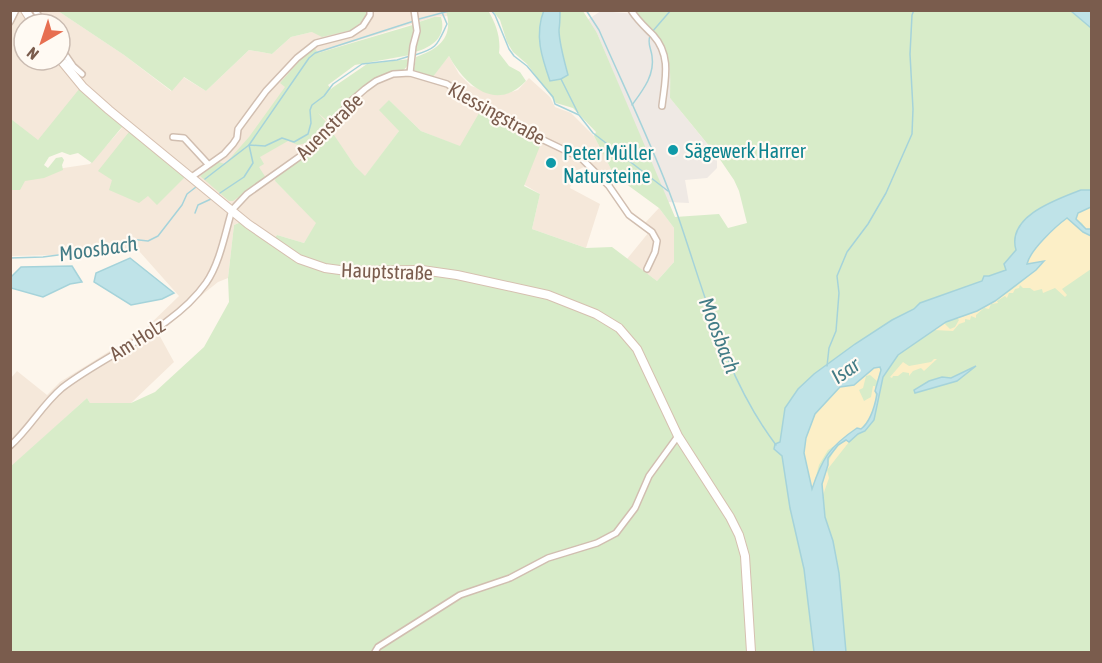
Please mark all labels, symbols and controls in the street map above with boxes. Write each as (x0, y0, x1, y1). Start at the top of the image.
north arrow (12, 12, 72, 72)
text: N (23, 44, 42, 64)
street label: Klessingstraße (445, 77, 549, 149)
street label: Auenstraße (291, 88, 367, 164)
place label: Sägewerk Harrer (685, 139, 807, 162)
place label: Peter Müller Natursteine (563, 141, 654, 187)
marker: Sägewerk Harrer (666, 143, 680, 157)
marker: Peter Müller Natursteine (544, 156, 558, 170)
water label: Moosbach (57, 231, 139, 265)
street label: Hauptstraße (341, 258, 433, 284)
water label: Moosbach (695, 294, 745, 376)
street label: Am Holz (105, 313, 169, 365)
water label: Isar (826, 352, 864, 388)

